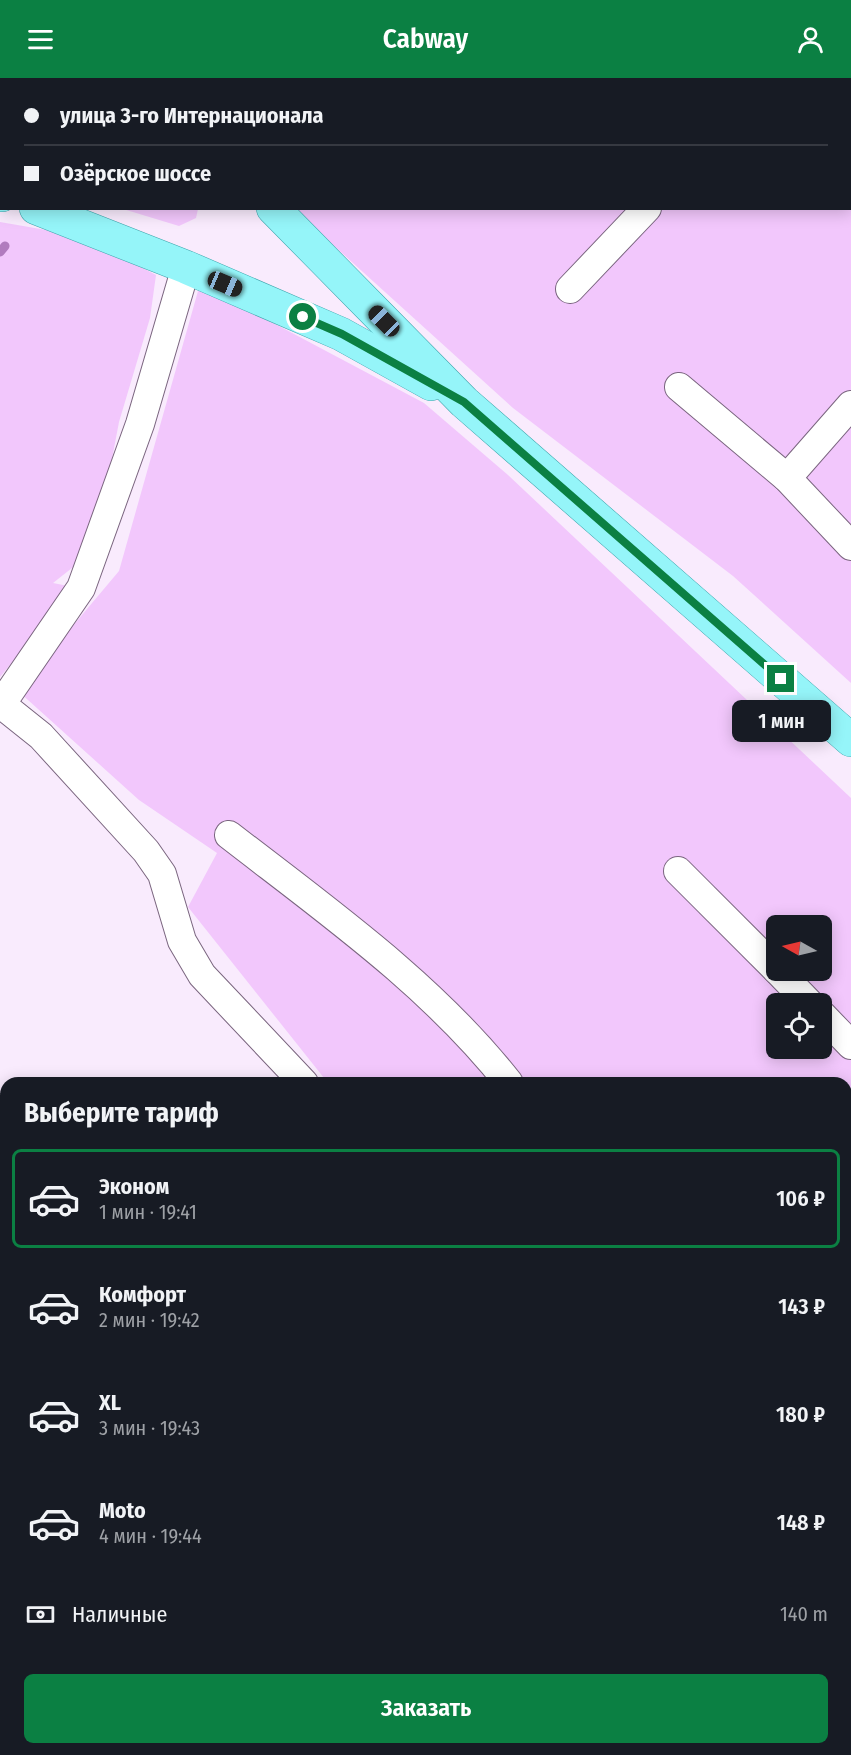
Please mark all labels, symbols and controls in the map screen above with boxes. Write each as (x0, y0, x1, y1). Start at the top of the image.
icon: menu (24, 23, 57, 56)
text: Cabway (383, 23, 468, 55)
icon: person (794, 23, 827, 56)
text: улица 3-го Интернационала (60, 102, 323, 129)
text: Озёрское шоссе (60, 160, 211, 187)
car (205, 269, 245, 299)
car (365, 302, 403, 340)
route start (289, 303, 316, 330)
route end (767, 665, 794, 692)
callout: 1 мин (732, 700, 830, 742)
text: 1 мин (758, 709, 805, 733)
north arrow (766, 915, 832, 981)
map controls (766, 915, 832, 1059)
button: locate (766, 993, 832, 1059)
text: Выберите тариф (24, 1097, 219, 1129)
icon: car (27, 1172, 81, 1226)
text: Эконом (99, 1173, 169, 1200)
text: 106 ₽ (776, 1185, 825, 1212)
text: 1 мин · 19:41 (99, 1200, 197, 1224)
icon: car (27, 1280, 81, 1334)
text: Комфорт (99, 1281, 186, 1308)
text: 143 ₽ (778, 1293, 825, 1320)
text: 2 мин · 19:42 (99, 1308, 200, 1332)
icon: car (27, 1388, 81, 1442)
text: XL (99, 1389, 121, 1416)
text: 180 ₽ (776, 1401, 825, 1428)
text: 3 мин · 19:43 (99, 1416, 200, 1440)
icon: car (27, 1496, 81, 1550)
text: Moto (99, 1497, 146, 1524)
text: 148 ₽ (777, 1509, 825, 1536)
text: 4 мин · 19:44 (99, 1524, 202, 1548)
icon: cash (24, 1598, 57, 1631)
text: Наличные (72, 1601, 167, 1628)
text: 140 m (780, 1602, 828, 1626)
button: Заказать (24, 1674, 828, 1743)

